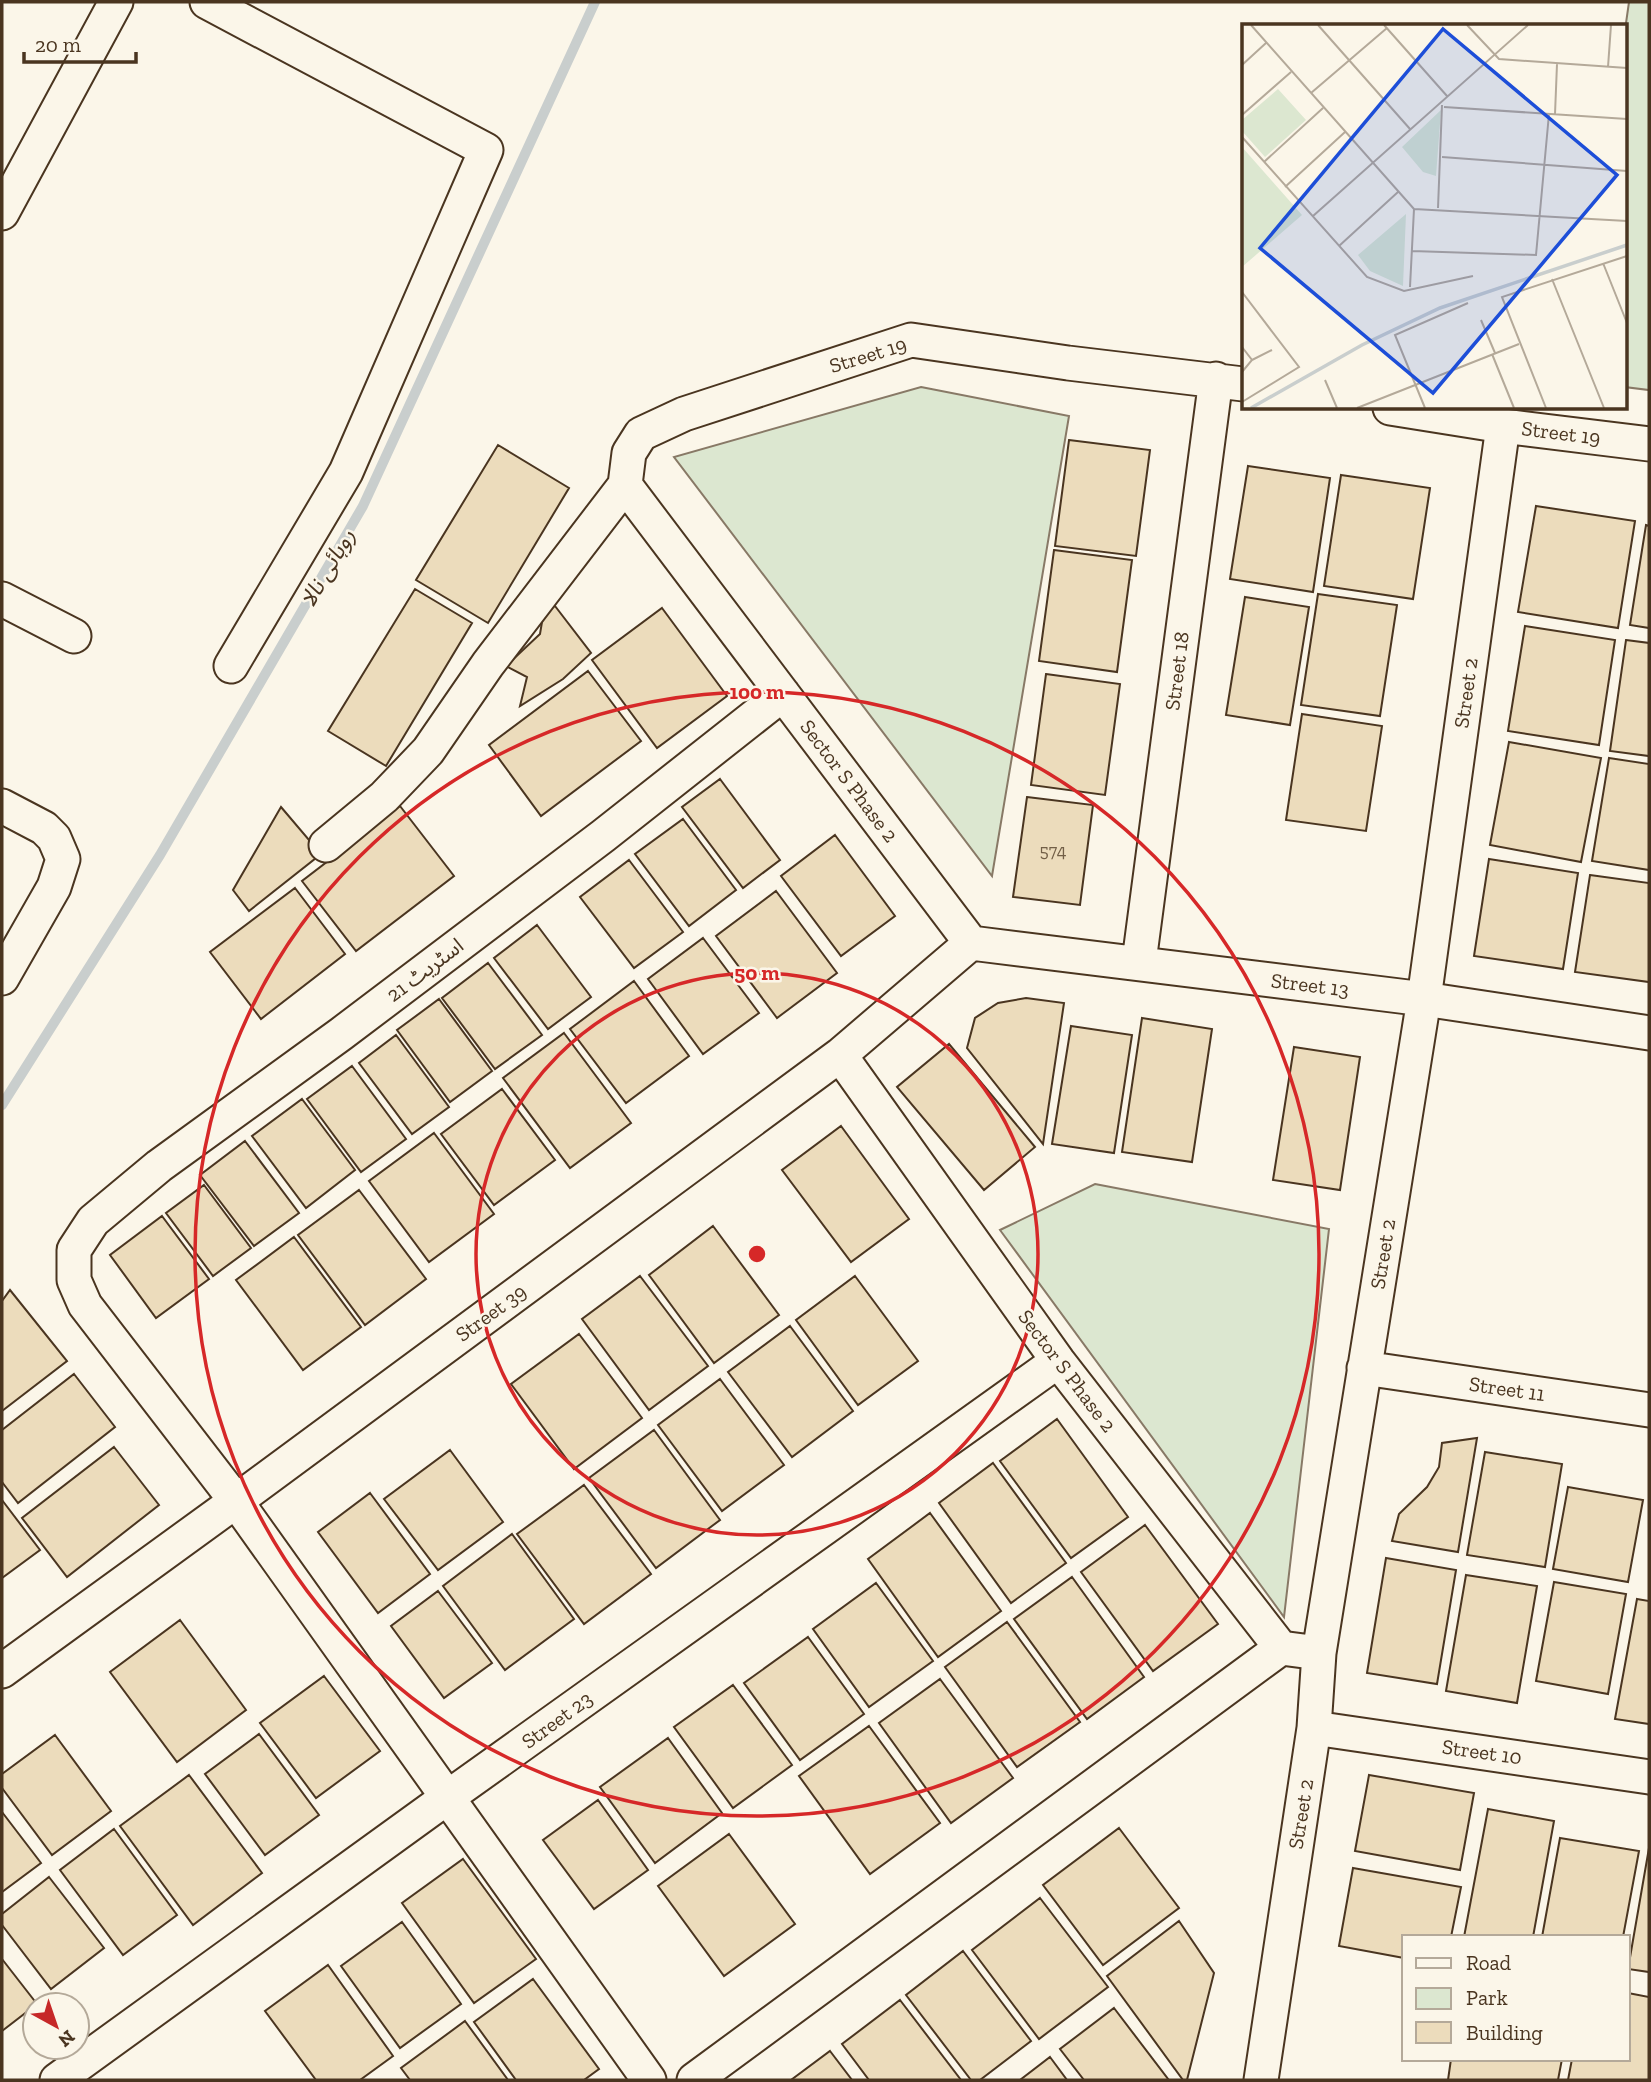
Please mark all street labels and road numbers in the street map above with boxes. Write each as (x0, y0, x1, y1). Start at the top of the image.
street label: Street 19 (826, 331, 909, 378)
street label: Street 19 (1520, 415, 1602, 450)
street label: Street 18 (1159, 630, 1194, 712)
street label: Street 2 (1448, 656, 1483, 730)
street label: Sector S Phase 2 (795, 714, 904, 847)
street label: اسٹریٹ 21 (381, 933, 468, 1007)
street label: Street 13 (1270, 967, 1351, 1002)
street label: Street 2 (1365, 1217, 1400, 1291)
street label: Street 39 (450, 1279, 531, 1347)
street label: Sector S Phase 2 (1013, 1304, 1122, 1437)
street label: Street 11 (1468, 1371, 1547, 1406)
street label: Street 23 (517, 1686, 597, 1754)
street label: Street 10 (1441, 1734, 1524, 1769)
street label: Street 2 (1283, 1777, 1318, 1851)

